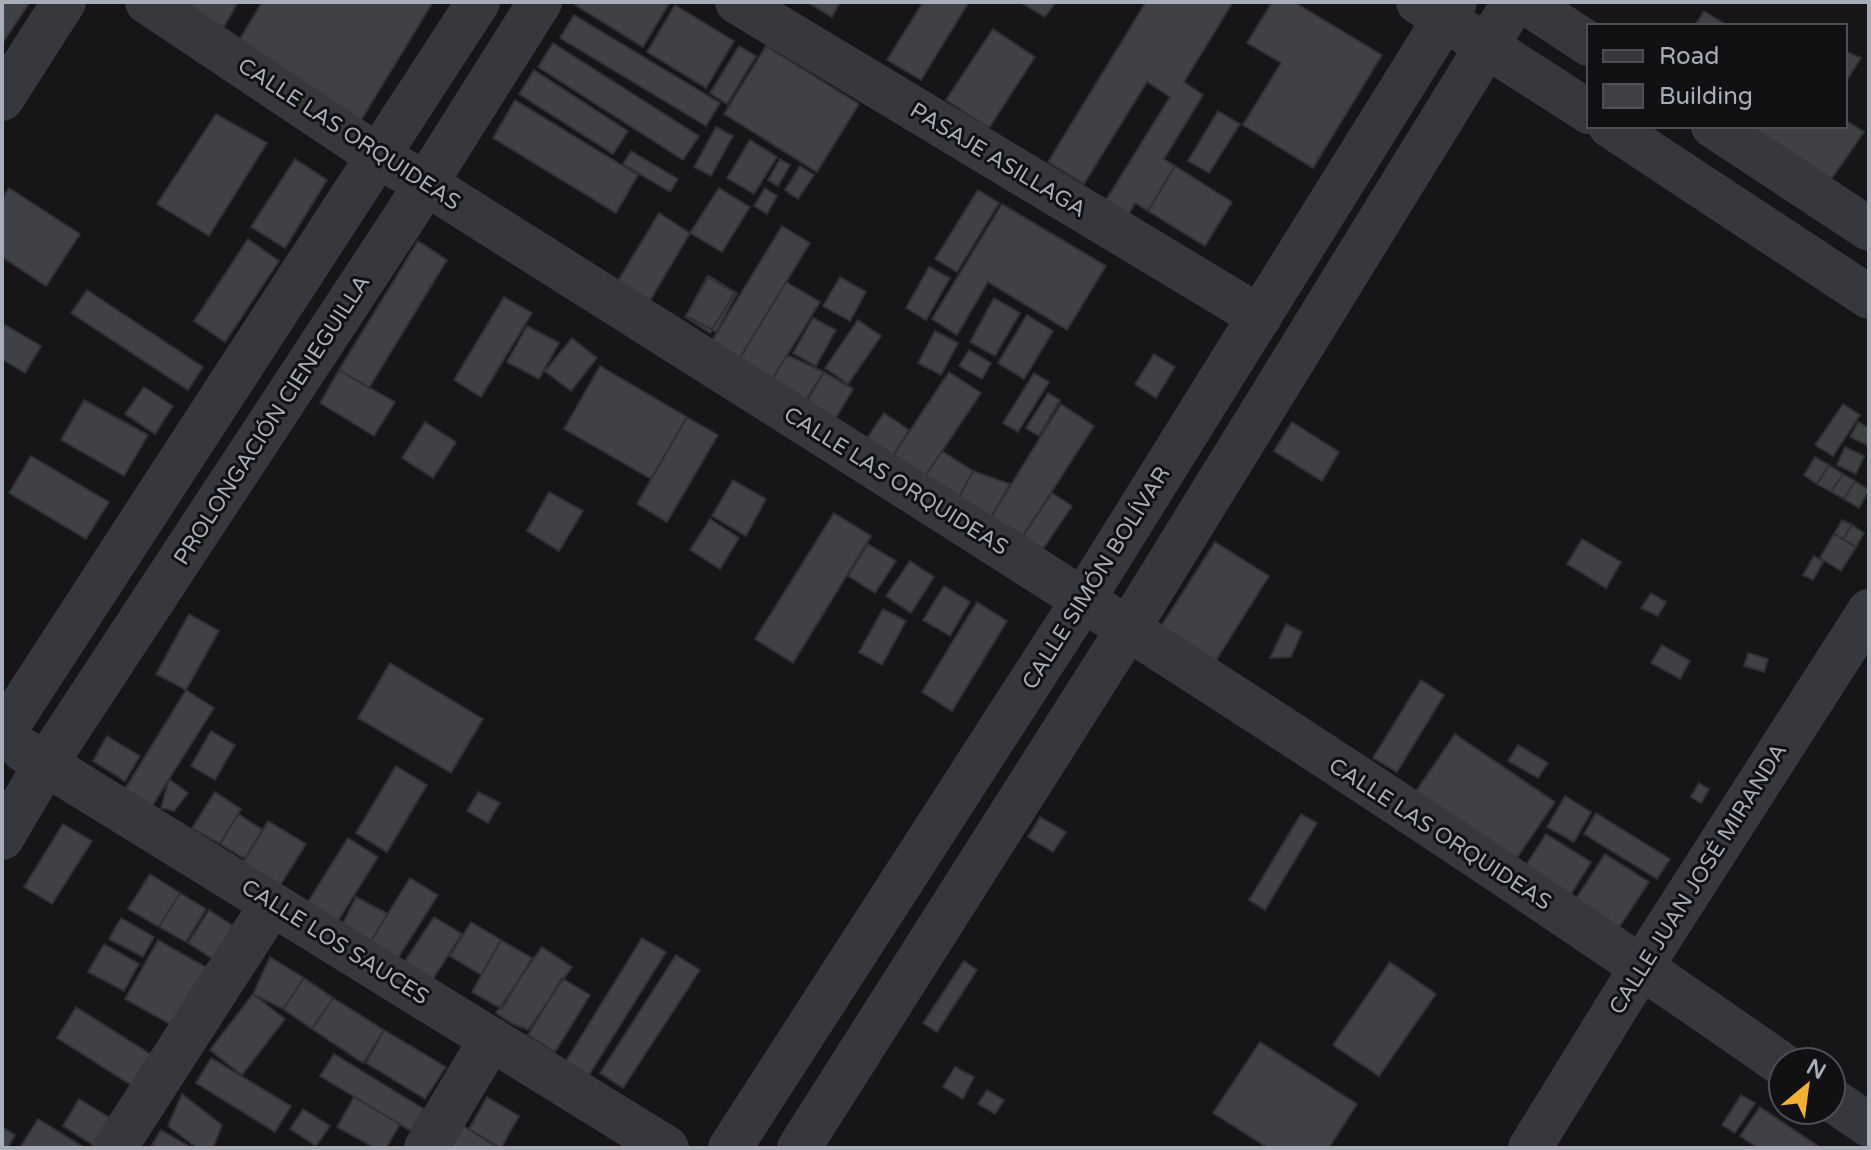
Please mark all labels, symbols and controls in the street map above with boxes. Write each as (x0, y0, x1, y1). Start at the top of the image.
legend (1587, 24, 1847, 128)
text: Road (1659, 42, 1719, 71)
street label: CALLE LAS ORQUIDEAS (233, 52, 465, 216)
text: Building (1659, 82, 1753, 111)
street label: PASAJE ASILLAGA (905, 97, 1091, 223)
street label: PROLONGACIÓN CIENEGUILLA (168, 270, 376, 570)
street label: CALLE LAS ORQUIDEAS (779, 401, 1013, 561)
street label: CALLE SIMÓN BOLÍVAR (1016, 461, 1175, 694)
street label: CALLE JUAN JOSÉ MIRANDA (1603, 738, 1792, 1019)
street label: CALLE LAS ORQUIDEAS (1324, 752, 1556, 916)
street label: CALLE LOS SAUCES (237, 874, 433, 1010)
north arrow (1767, 1046, 1847, 1126)
text: N (1802, 1054, 1830, 1085)

